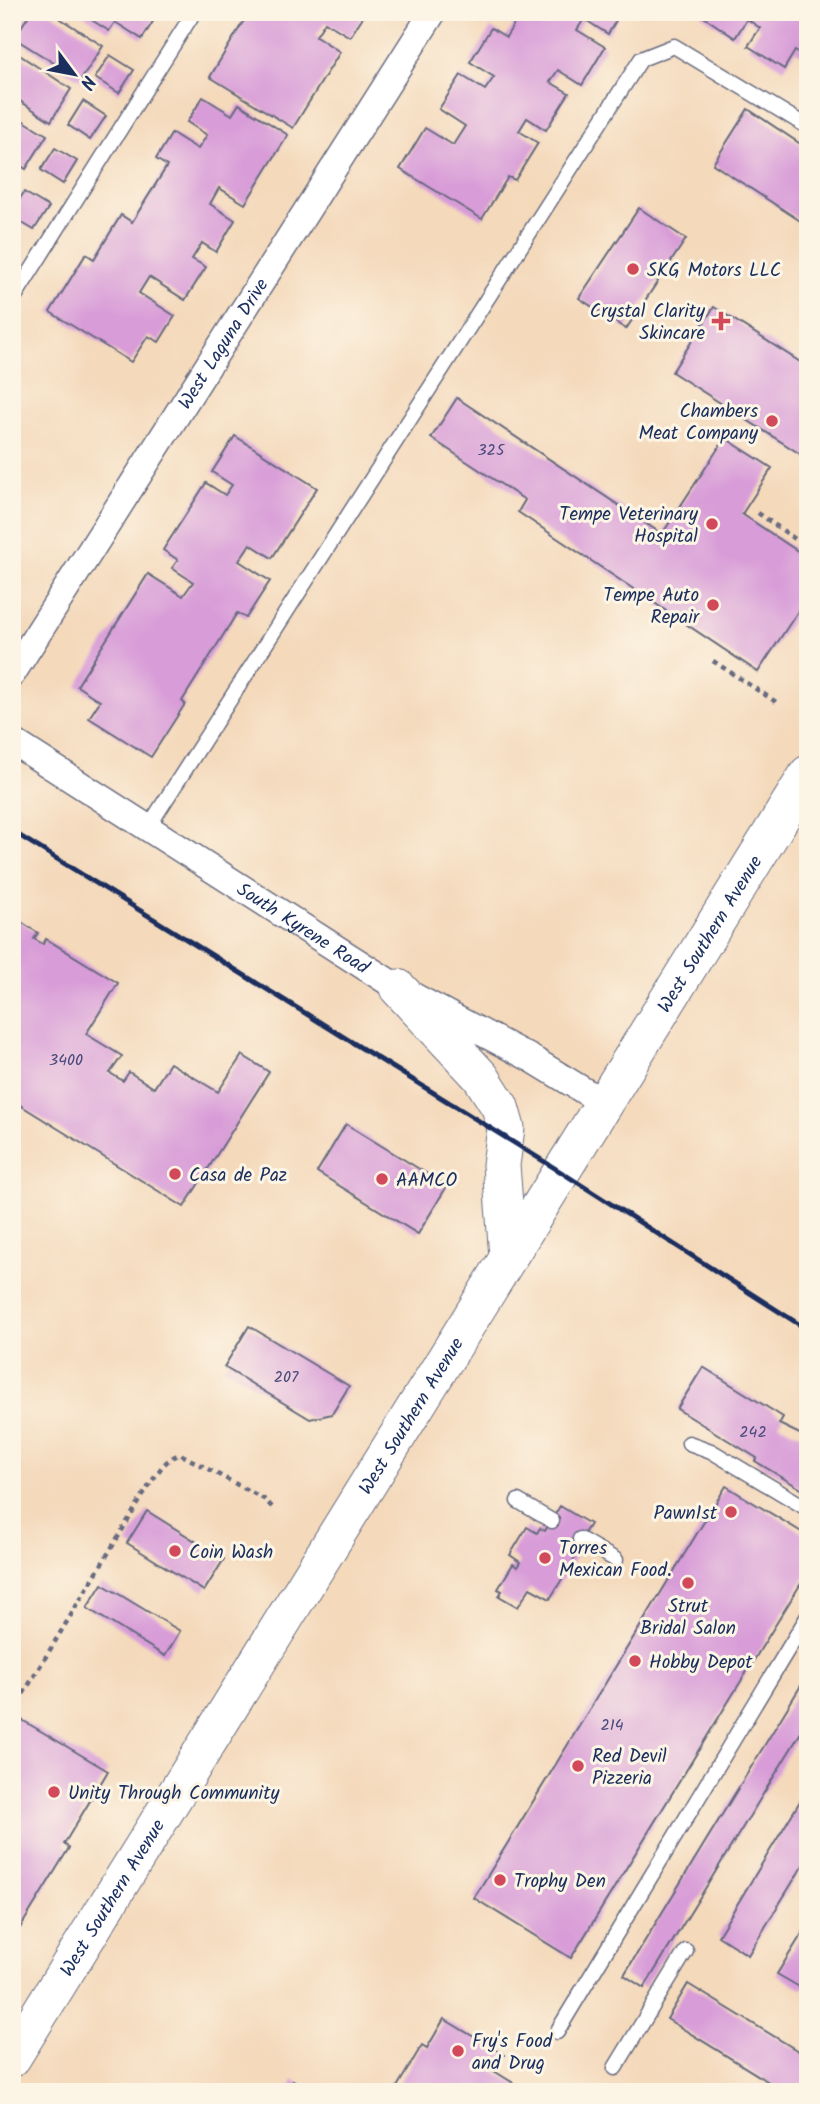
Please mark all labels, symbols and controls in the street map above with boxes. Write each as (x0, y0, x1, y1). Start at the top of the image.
north arrow (38, 38, 108, 108)
text: N (71, 69, 103, 95)
place label: SKG Motors LLC (647, 256, 781, 286)
marker: SKG Motors LLC (625, 261, 641, 277)
street label: West Laguna Drive (171, 272, 277, 416)
place label: Crystal Clarity Skincare (590, 297, 706, 349)
marker: Crystal Clarity Skincare (711, 311, 731, 331)
place label: Chambers Meat Company (638, 397, 759, 449)
marker: Chambers Meat Company (764, 413, 780, 429)
house number: 325 (477, 438, 506, 463)
place label: Tempe Veterinary Hospital (559, 500, 699, 552)
marker: Tempe Veterinary Hospital (704, 516, 720, 532)
place label: Tempe Auto Repair (603, 581, 701, 633)
marker: Tempe Auto Repair (705, 597, 721, 613)
street label: West Southern Avenue (650, 850, 771, 1019)
street label: South Kyrene Road (230, 875, 375, 983)
house number: 3400 (49, 1048, 83, 1073)
place label: Casa de Paz (189, 1161, 287, 1191)
marker: Casa de Paz (167, 1166, 183, 1182)
place label: AAMCO (396, 1166, 457, 1196)
marker: AAMCO (374, 1171, 390, 1187)
street label: West Southern Avenue (352, 1332, 473, 1501)
house number: 207 (274, 1365, 299, 1390)
house number: 242 (739, 1420, 767, 1445)
place label: Pawn1st (653, 1499, 718, 1529)
marker: Pawn1st (723, 1504, 739, 1520)
place label: Torres Mexican Food. (559, 1534, 671, 1586)
place label: Coin Wash (189, 1538, 273, 1568)
marker: Coin Wash (167, 1543, 183, 1559)
marker: Torres Mexican Food. (537, 1550, 553, 1566)
marker: Strut Bridal Salon (680, 1575, 696, 1591)
place label: Strut Bridal Salon (640, 1592, 736, 1644)
place label: Hobby Depot (649, 1648, 753, 1678)
marker: Hobby Depot (627, 1653, 643, 1669)
house number: 214 (600, 1713, 624, 1738)
place label: Red Devil Pizzeria (592, 1742, 667, 1794)
marker: Red Devil Pizzeria (570, 1758, 586, 1774)
place label: Unity Through Community (68, 1779, 280, 1809)
marker: Unity Through Community (46, 1784, 62, 1800)
street label: West Southern Avenue (53, 1813, 174, 1983)
place label: Trophy Den (514, 1867, 606, 1897)
marker: Trophy Den (492, 1872, 508, 1888)
place label: Fry's Food and Drug (472, 2027, 553, 2079)
marker: Fry's Food and Drug (450, 2043, 466, 2059)

